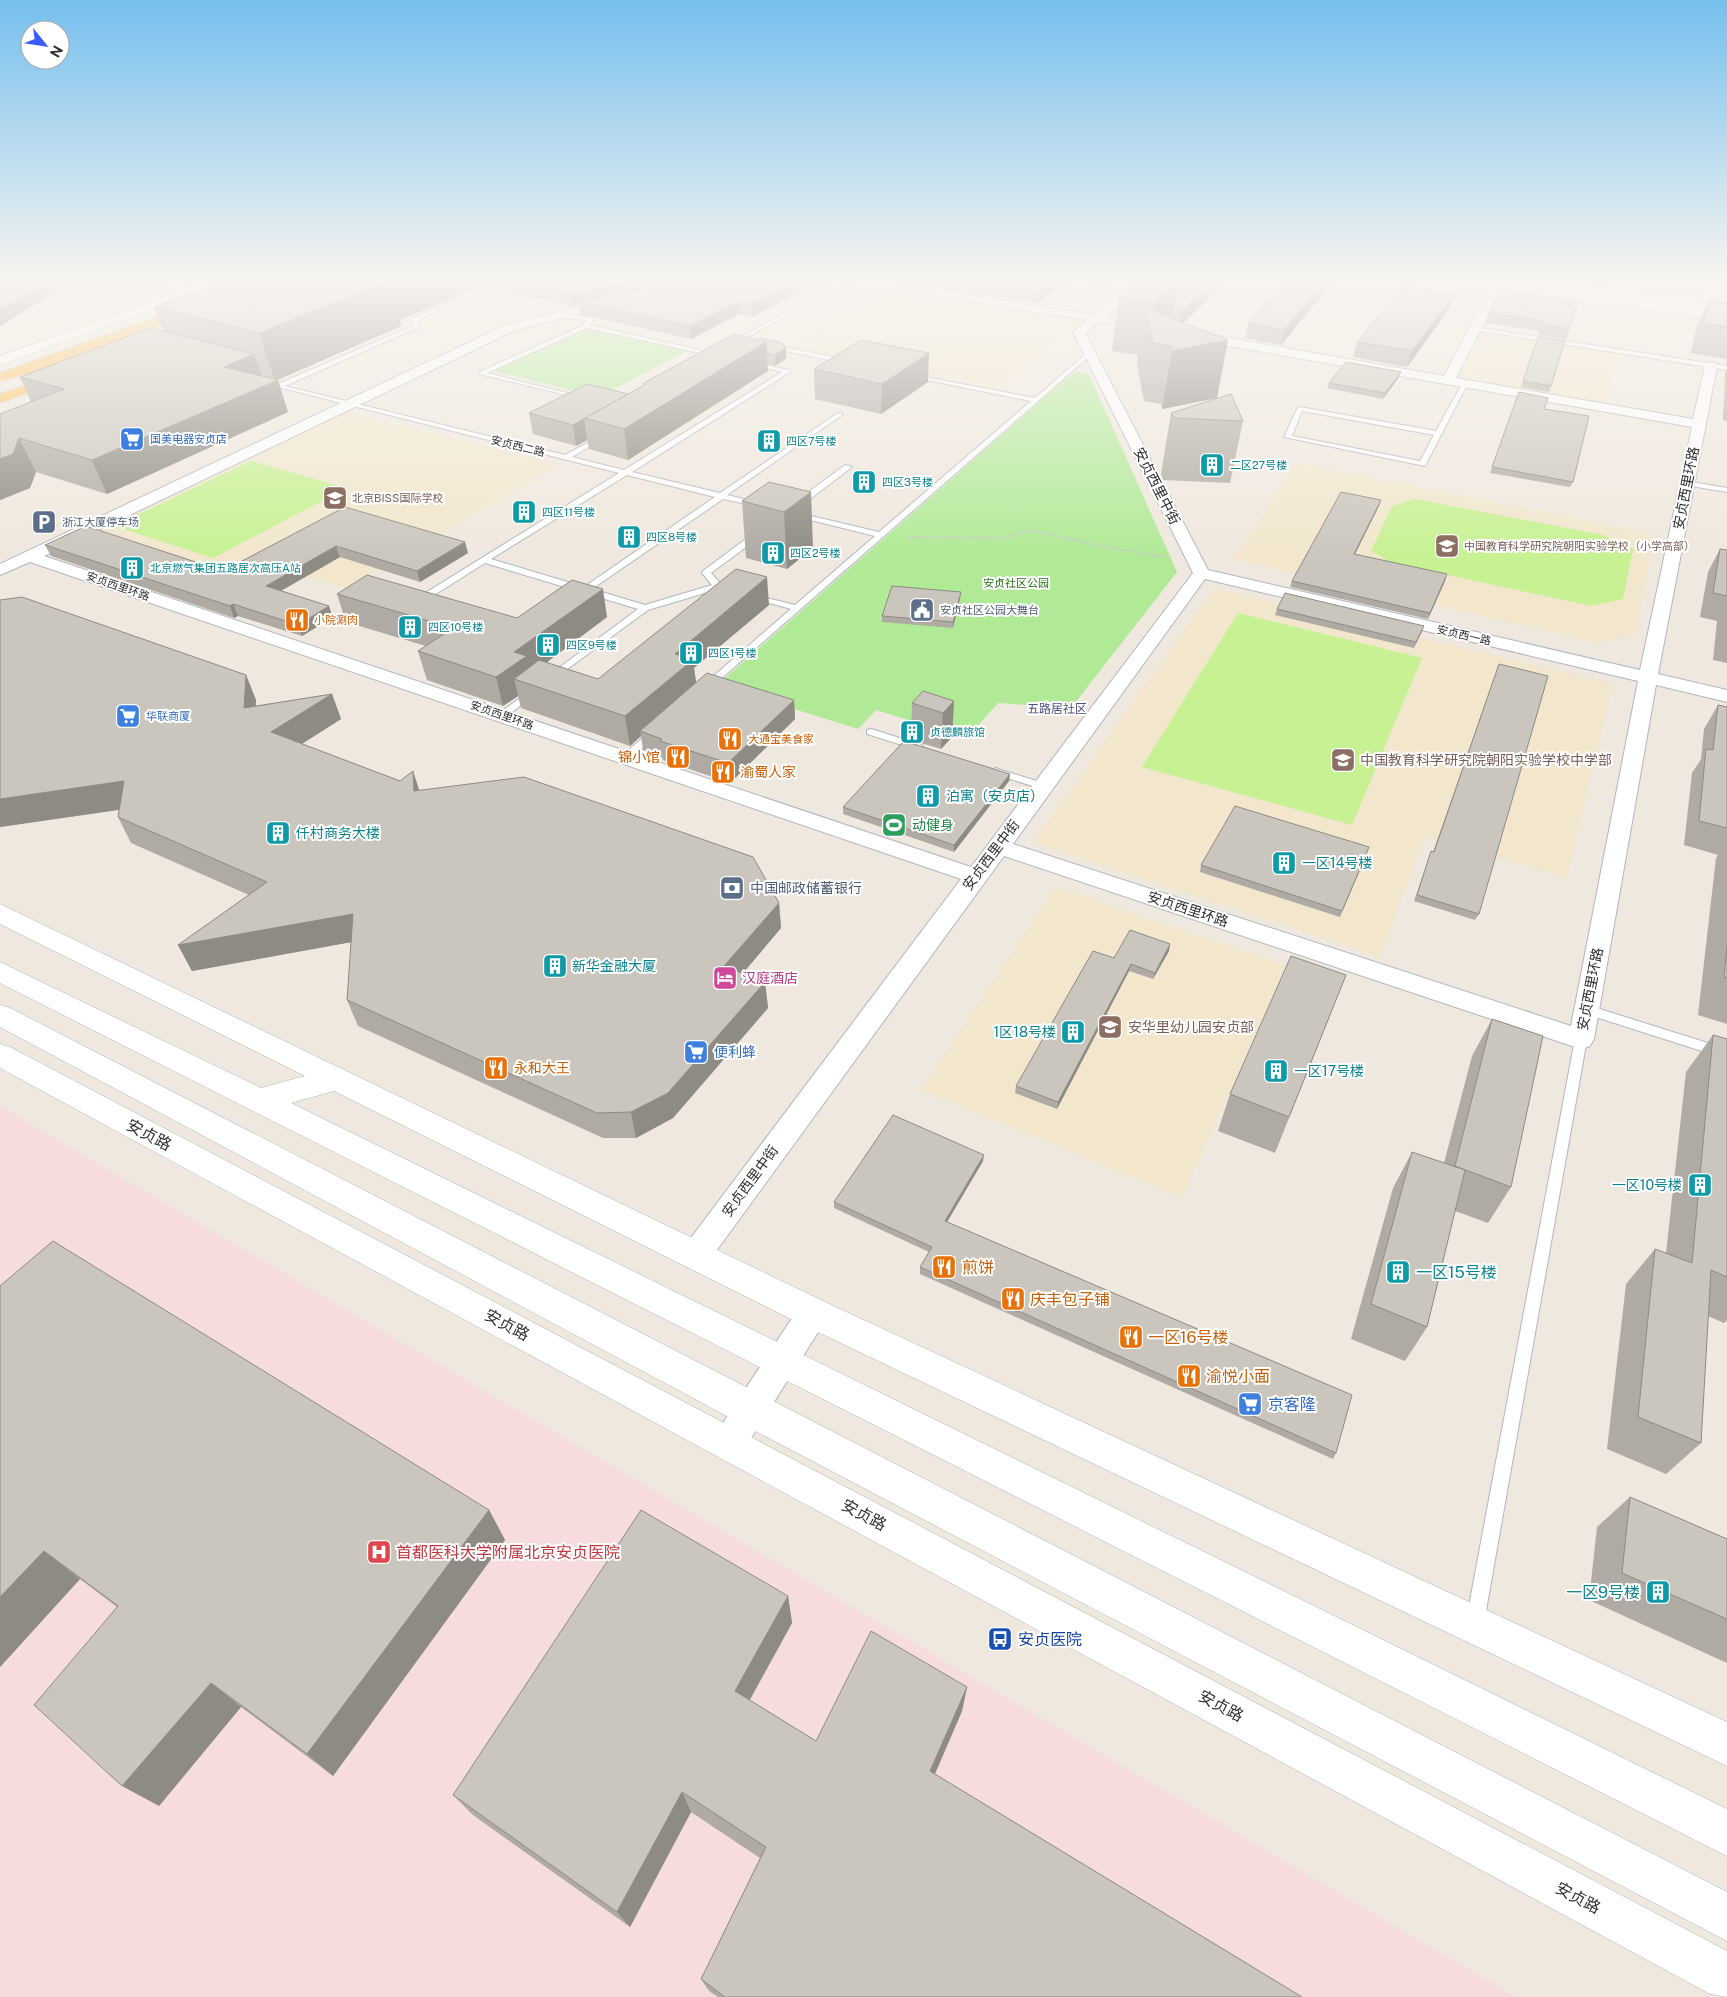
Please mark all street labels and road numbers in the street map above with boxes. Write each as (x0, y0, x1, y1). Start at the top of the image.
street label: 安贞西二路 (490, 434, 546, 458)
street label: 安贞西里中街 (1131, 445, 1183, 527)
street label: 安贞西里环路 (1670, 445, 1702, 531)
street label: 安贞西里环路 (85, 570, 151, 602)
street label: 安贞西一路 (1436, 623, 1492, 647)
street label: 安贞西里环路 (469, 699, 535, 731)
street label: 安贞西里中街 (959, 817, 1023, 893)
street label: 安贞西里环路 (1146, 888, 1230, 930)
street label: 安贞西里环路 (1574, 946, 1606, 1032)
street label: 安贞路 (123, 1115, 175, 1155)
street label: 安贞西里中街 (719, 1142, 781, 1220)
street label: 安贞路 (481, 1305, 533, 1345)
street label: 安贞路 (838, 1495, 890, 1535)
street label: 安贞路 (1195, 1686, 1247, 1726)
street label: 安贞路 (1552, 1878, 1604, 1918)

